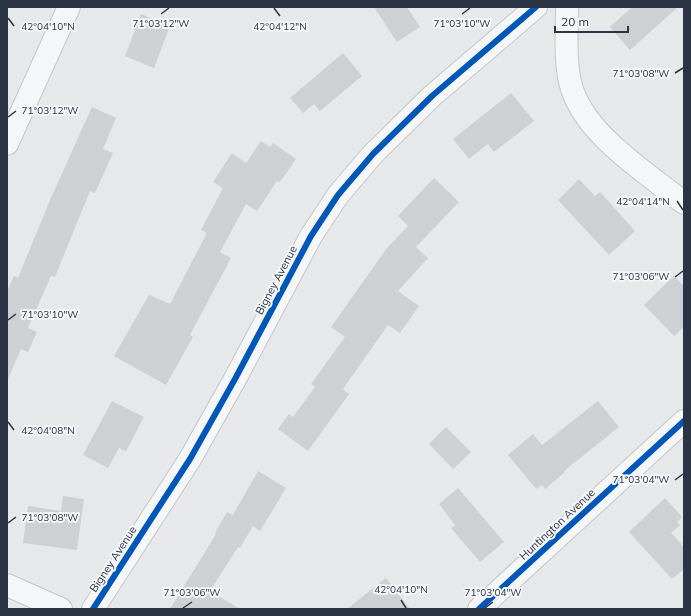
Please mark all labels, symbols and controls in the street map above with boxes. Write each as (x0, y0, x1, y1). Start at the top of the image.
scale bar (555, 8, 628, 34)
text: 20 m (561, 14, 589, 29)
text: 71°03'12"W (133, 17, 189, 30)
text: 71°03'10"W (434, 17, 490, 30)
text: 42°04'10"N (21, 20, 75, 33)
text: 42°04'12"N (253, 20, 307, 33)
text: 71°03'08"W (613, 67, 669, 80)
text: 71°03'12"W (22, 104, 78, 117)
text: 42°04'14"N (616, 195, 670, 208)
street label: Bigney Avenue (252, 243, 300, 317)
text: 71°03'06"W (613, 270, 669, 283)
text: 71°03'10"W (22, 308, 78, 321)
text: 42°04'08"N (21, 424, 75, 437)
text: 71°03'04"W (613, 473, 669, 486)
street label: Huntington Avenue (516, 485, 598, 563)
text: 71°03'08"W (22, 511, 78, 524)
street label: Bigney Avenue (86, 523, 140, 595)
text: 42°04'10"N (374, 583, 428, 596)
text: 71°03'06"W (164, 586, 220, 599)
text: 71°03'04"W (465, 586, 521, 599)

